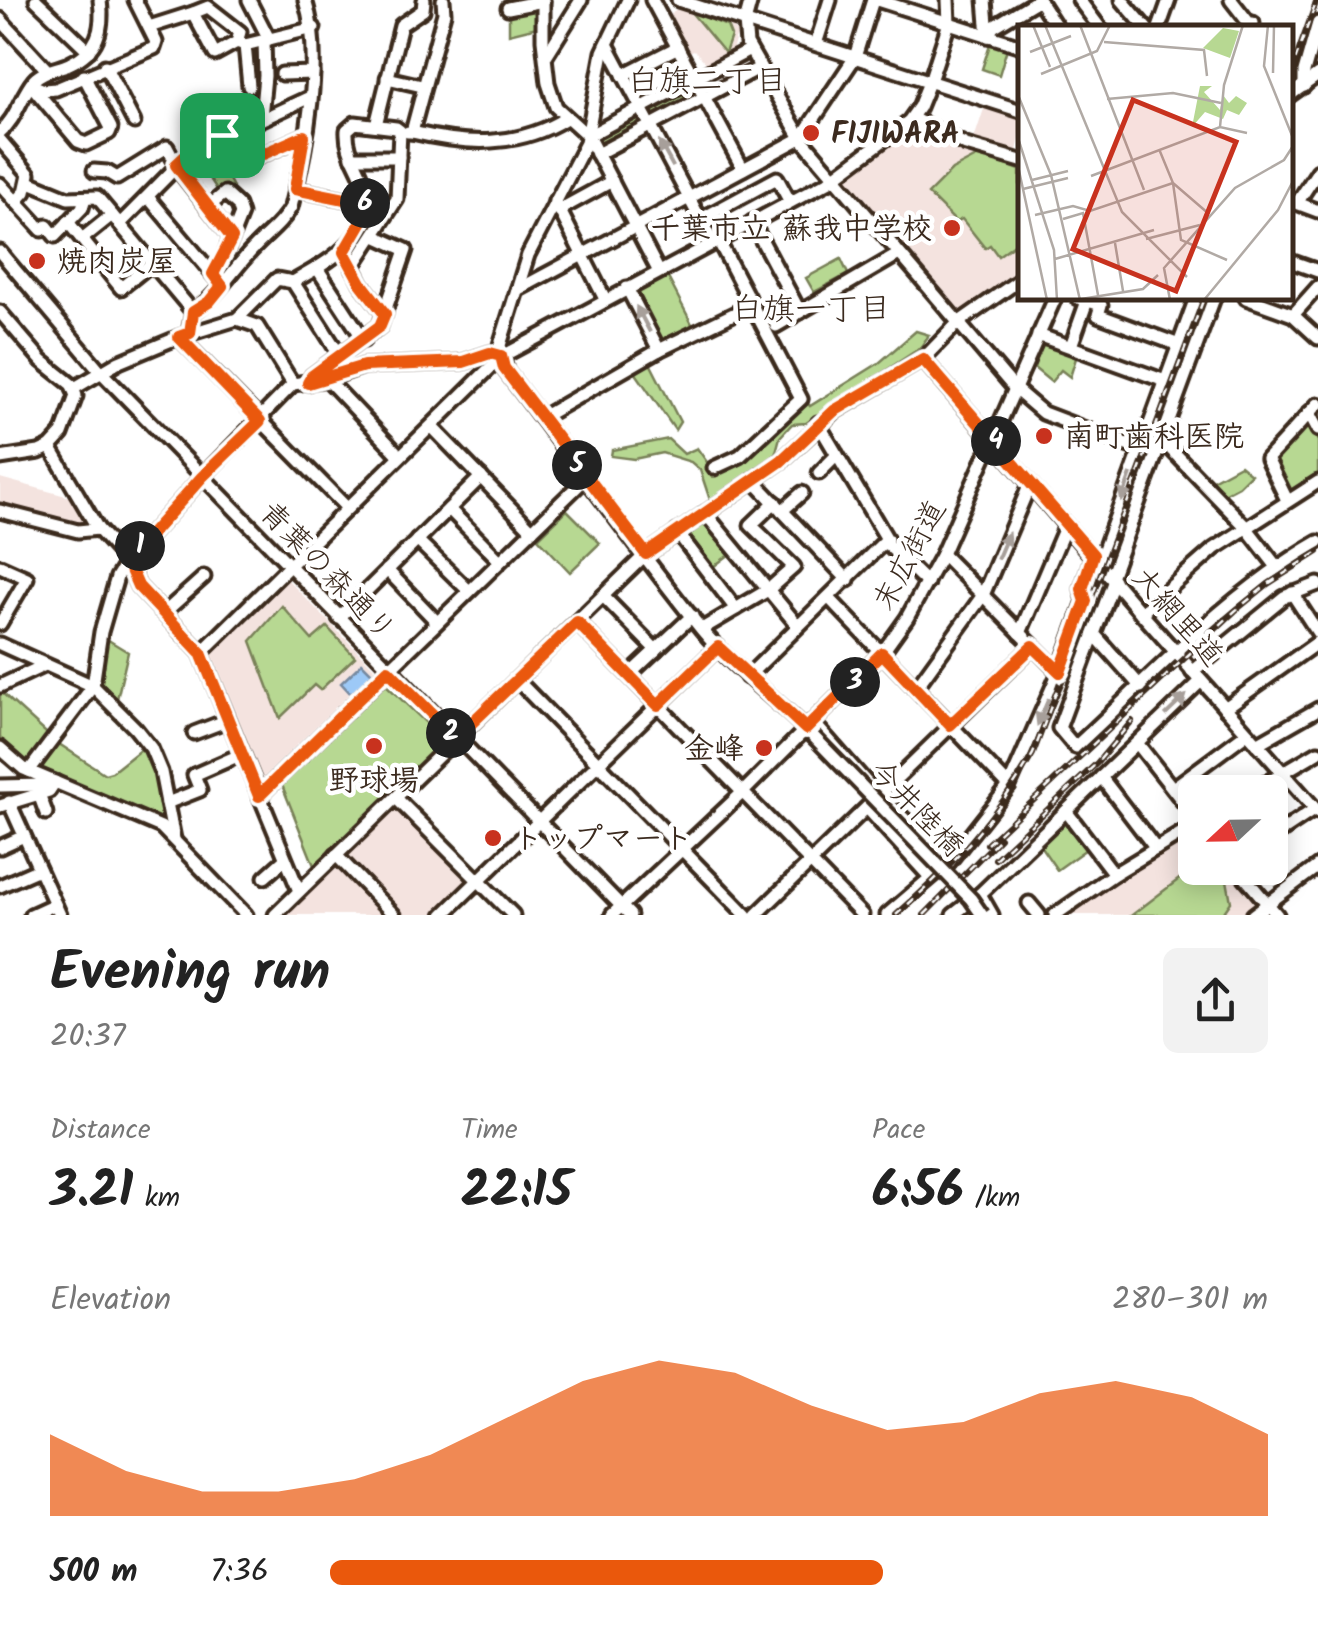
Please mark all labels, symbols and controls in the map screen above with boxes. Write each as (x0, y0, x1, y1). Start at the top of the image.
inset map (1018, 25, 1293, 300)
district label: 白旗二丁目 (627, 57, 787, 108)
pin (180, 93, 265, 178)
icon: arrive (195, 108, 250, 163)
place label: FIJIWARA (831, 111, 960, 159)
marker: FIJIWARA (800, 122, 822, 144)
one-way arrow (658, 139, 675, 168)
pin: 6 (340, 178, 390, 228)
text: 6 (357, 180, 373, 225)
place label: 千葉市立 蘇我中学校 (650, 206, 932, 254)
marker: 千葉市立 蘇我中学校 (941, 217, 963, 239)
place label: 焼肉炭屋 (57, 239, 177, 287)
marker: 焼肉炭屋 (26, 250, 48, 272)
district label: 白旗一丁目 (731, 285, 891, 336)
one-way arrow (635, 304, 652, 333)
place label: 南町歯科医院 (1064, 414, 1244, 462)
pin: 4 (971, 416, 1021, 466)
text: 4 (988, 418, 1004, 463)
marker: 南町歯科医院 (1033, 425, 1055, 447)
pin: 5 (552, 440, 602, 490)
text: 5 (570, 442, 584, 487)
one-way arrow (1118, 473, 1133, 503)
street label: 青葉の森通り (247, 491, 406, 654)
street label: 末広街道 (861, 492, 960, 620)
pin: 1 (115, 521, 165, 571)
text: 1 (136, 523, 144, 568)
one-way arrow (995, 532, 1011, 561)
street label: 大網里道 (1119, 556, 1234, 678)
pin: 3 (830, 657, 880, 707)
text: 3 (847, 659, 863, 704)
one-way arrow (1164, 694, 1188, 717)
one-way arrow (1035, 697, 1051, 727)
pin: 2 (426, 708, 476, 758)
text: 2 (443, 710, 459, 755)
place label: 金峰 (684, 726, 744, 774)
marker: 野球場 (363, 735, 385, 757)
marker: 金峰 (753, 737, 775, 759)
street label: 今井陸橋 (857, 750, 975, 869)
place label: 野球場 (329, 758, 419, 806)
north arrow (1178, 775, 1288, 885)
map controls (1178, 775, 1288, 885)
place label: トップマート (513, 816, 693, 864)
marker: トップマート (482, 827, 504, 849)
text: Evening run (50, 931, 330, 1018)
button: share (1163, 948, 1268, 1053)
text: 20:37 (50, 1012, 126, 1063)
text: Distance (50, 1108, 151, 1153)
text: Time (461, 1108, 518, 1153)
text: Pace (872, 1108, 925, 1153)
text: 3.21 (50, 1153, 133, 1233)
text: 22:15 (461, 1153, 572, 1233)
text: 6:56 (872, 1153, 964, 1233)
text: km (133, 1176, 180, 1221)
text: /km (964, 1176, 1020, 1221)
text: Elevation (50, 1275, 171, 1326)
text: 280–301 m (1112, 1275, 1268, 1326)
text: 500 m (50, 1547, 138, 1598)
text: 7:36 (210, 1547, 269, 1598)

